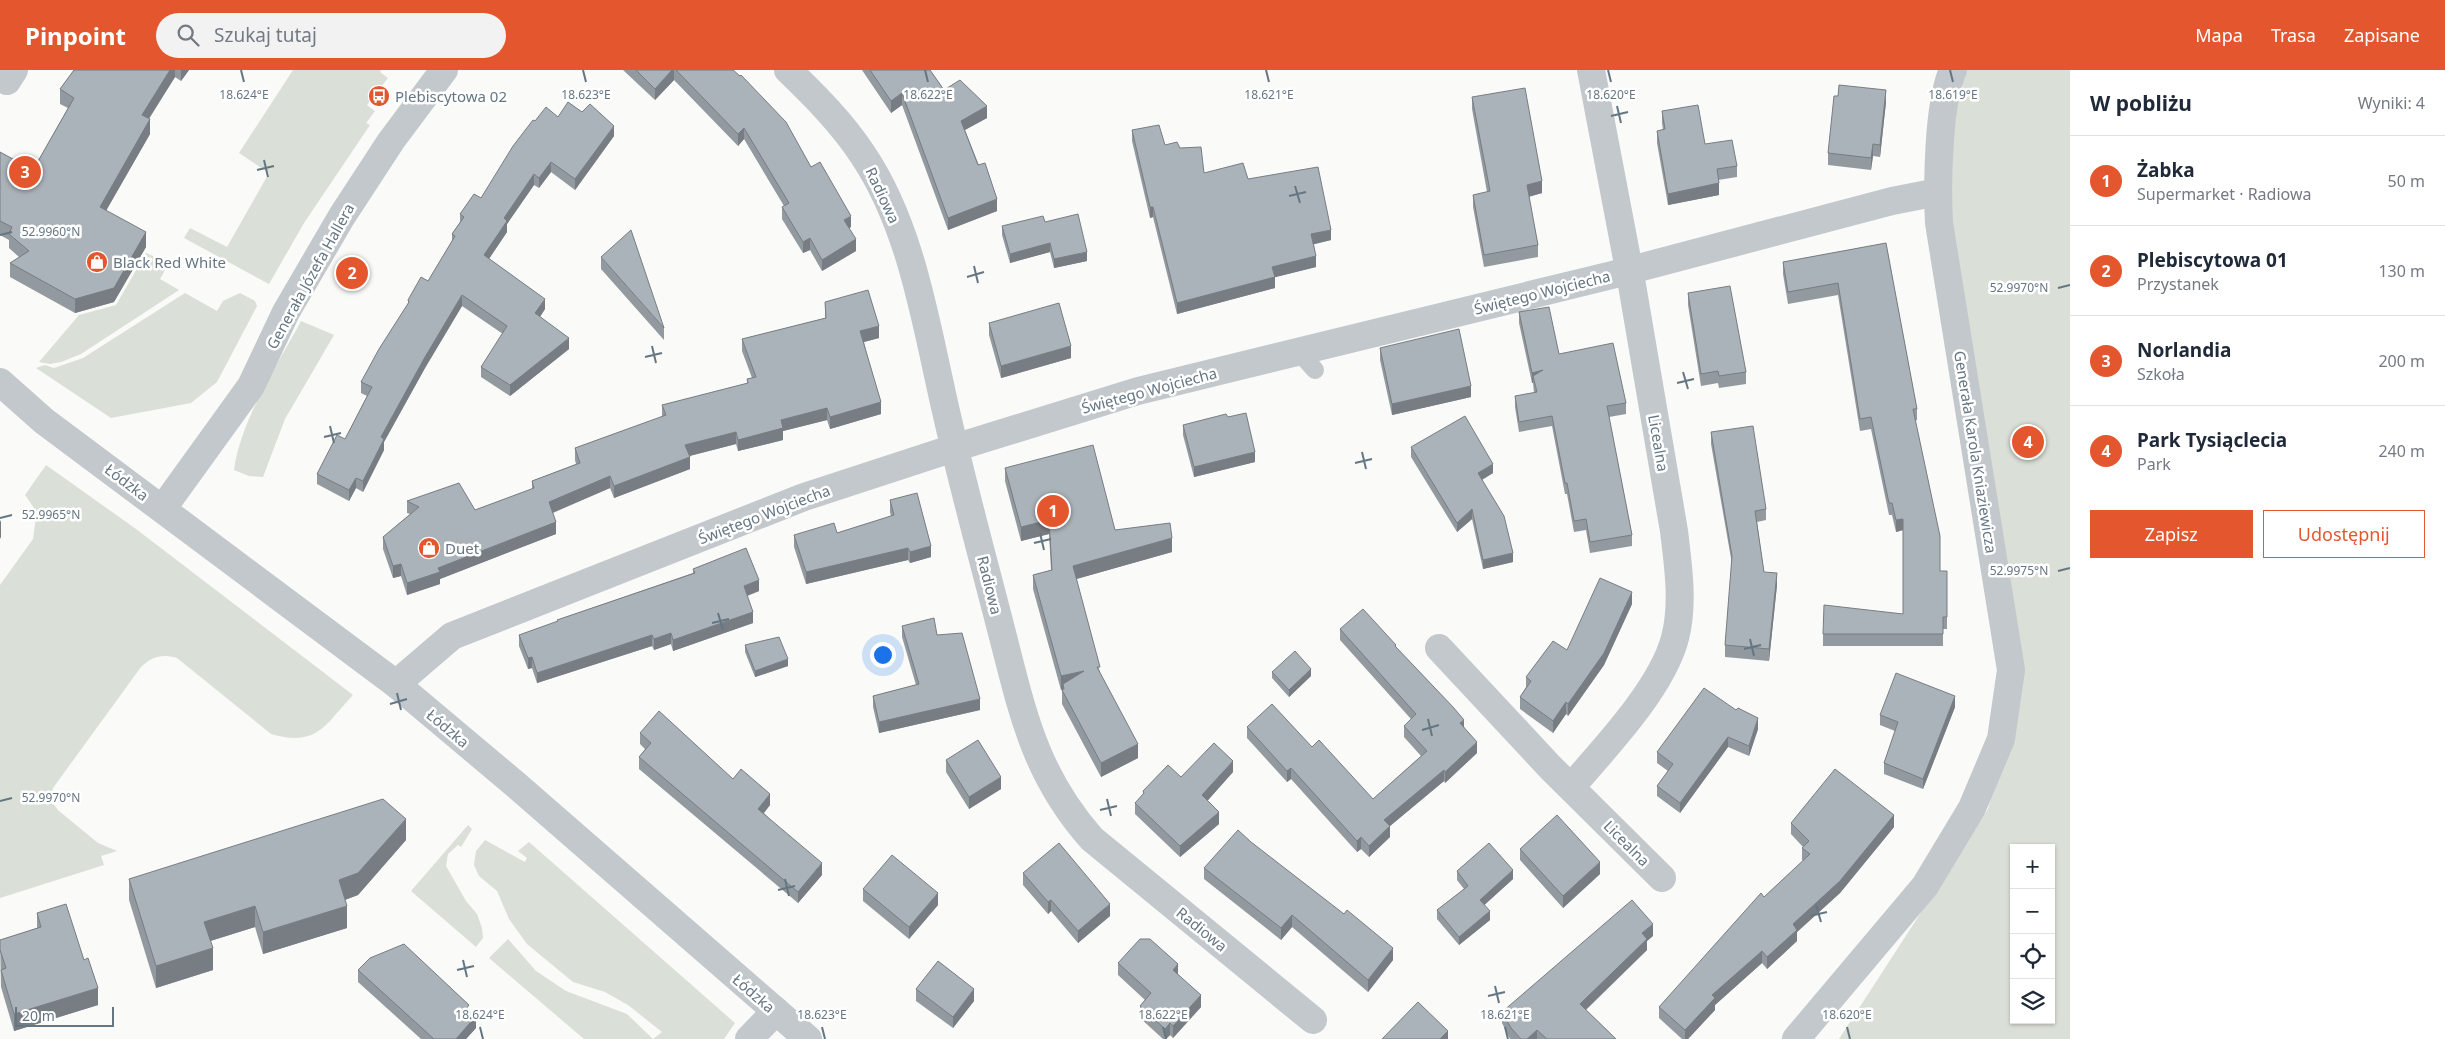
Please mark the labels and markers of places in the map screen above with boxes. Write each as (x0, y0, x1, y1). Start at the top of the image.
bus stop icon: Plebiscytowa 02 (367, 84, 391, 108)
place label: Plebiscytowa 02 (395, 86, 507, 106)
pin: 3 (9, 153, 41, 191)
shop icon: Black Red White (85, 250, 109, 274)
place label: Black Red White (113, 252, 226, 272)
pin: 2 (336, 254, 368, 292)
pin: 4 (2012, 423, 2044, 461)
pin: 1 (1037, 492, 1069, 530)
shop icon: Duet (417, 536, 441, 560)
place label: Duet (445, 538, 480, 558)

